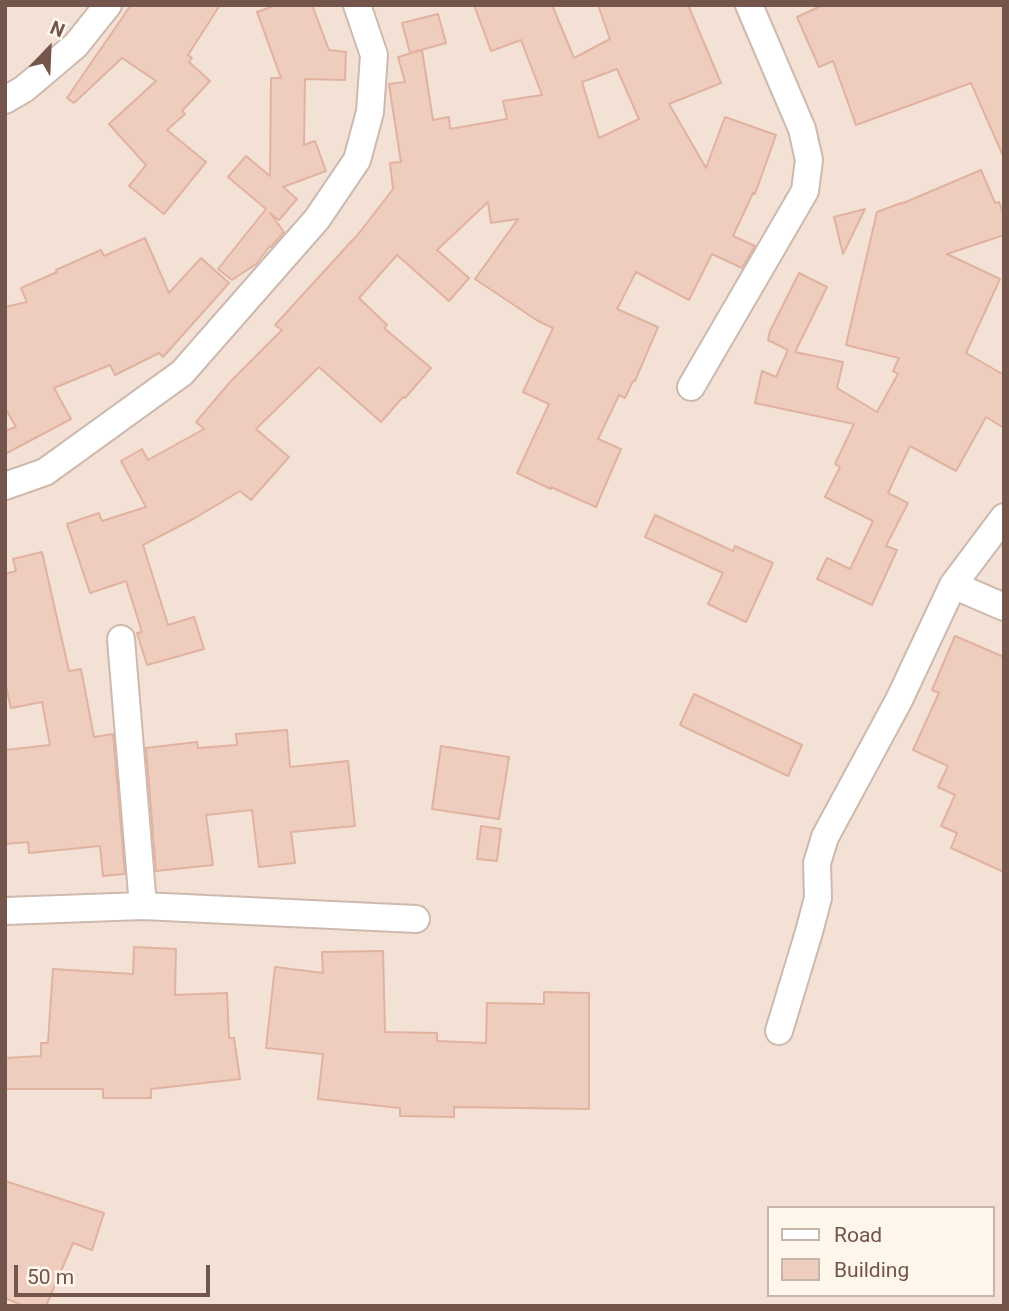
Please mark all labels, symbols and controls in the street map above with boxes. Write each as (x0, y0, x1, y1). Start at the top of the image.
north arrow (14, 14, 84, 84)
text: N (47, 16, 68, 42)
legend (768, 1206, 995, 1297)
text: Road (834, 1223, 882, 1247)
scale bar (18, 1252, 214, 1296)
text: Building (834, 1258, 909, 1282)
text: 50 m (27, 1265, 74, 1289)

